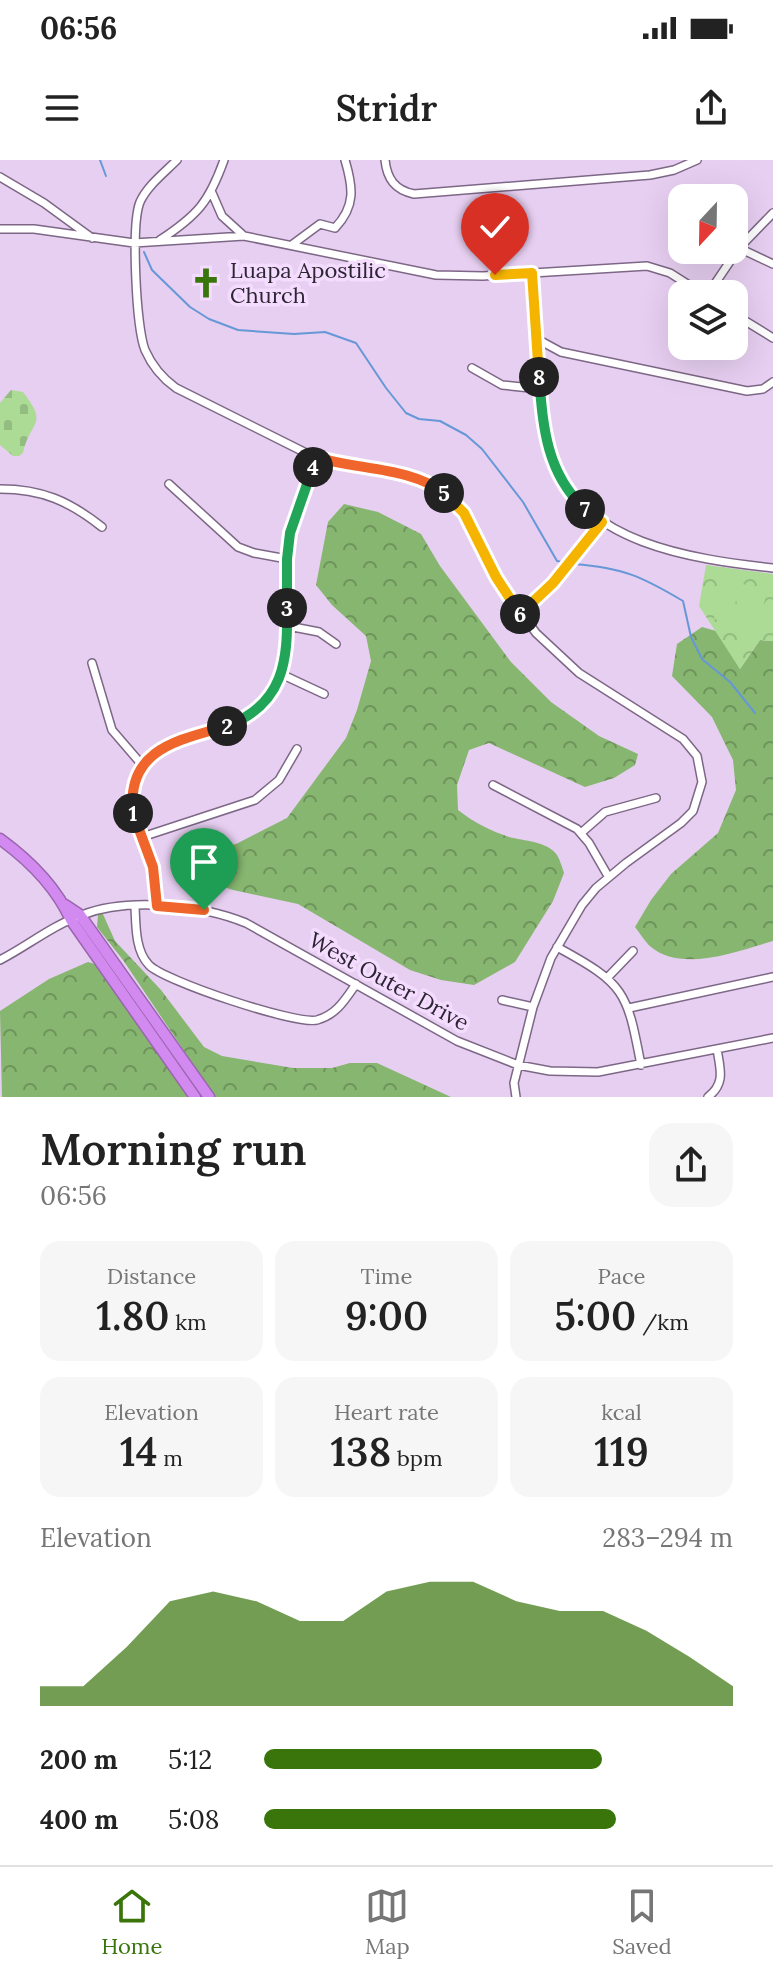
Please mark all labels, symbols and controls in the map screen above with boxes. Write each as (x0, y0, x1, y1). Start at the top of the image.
text: 06:56 (40, 9, 117, 47)
text: Stridr (336, 85, 437, 131)
icon: menu (40, 86, 84, 130)
icon: share (689, 86, 733, 130)
north arrow (668, 184, 748, 264)
map controls (668, 184, 748, 360)
pin (461, 193, 529, 275)
icon: check (473, 205, 517, 249)
place label: Luapa Apostilic Church (230, 256, 386, 309)
church icon: Luapa Apostilic Church (189, 266, 223, 300)
button: layers (668, 280, 748, 360)
pin: 8 (519, 357, 559, 397)
text: 8 (533, 363, 545, 391)
pin: 4 (293, 447, 333, 487)
text: 4 (307, 453, 319, 481)
pin: 5 (424, 473, 464, 513)
text: 5 (438, 479, 450, 507)
pin: 7 (565, 489, 605, 529)
text: 7 (580, 495, 590, 523)
pin: 3 (267, 588, 307, 628)
text: 3 (281, 594, 293, 622)
pin: 6 (500, 594, 540, 634)
text: 6 (514, 600, 526, 628)
pin: 2 (207, 706, 247, 746)
text: 2 (221, 712, 233, 740)
pin: 1 (113, 793, 153, 833)
text: 1 (129, 799, 137, 827)
pin (170, 828, 238, 910)
icon: arrive (182, 840, 226, 884)
street label: West Outer Drive (304, 925, 474, 1037)
text: Morning run (40, 1121, 307, 1177)
button: share (649, 1123, 733, 1207)
text: 06:56 (40, 1179, 107, 1212)
text: Distance (107, 1262, 196, 1290)
text: Time (361, 1262, 412, 1290)
text: Pace (597, 1262, 646, 1290)
text: 1.80 (96, 1290, 169, 1341)
text: 9:00 (345, 1290, 428, 1341)
text: 5:00 (554, 1290, 636, 1341)
text: km (169, 1308, 207, 1336)
text: /km (636, 1308, 689, 1336)
text: Elevation (104, 1398, 199, 1426)
text: Heart rate (334, 1398, 439, 1426)
text: kcal (601, 1398, 642, 1426)
text: 14 (120, 1426, 158, 1477)
text: 138 (330, 1426, 391, 1477)
text: 119 (594, 1426, 649, 1477)
text: m (158, 1444, 183, 1472)
text: bpm (391, 1444, 443, 1472)
text: Elevation (40, 1521, 152, 1554)
text: 283–294 m (602, 1521, 733, 1554)
text: 200 m (40, 1743, 118, 1776)
text: 5:12 (168, 1743, 212, 1776)
text: 400 m (40, 1803, 118, 1836)
text: 5:08 (168, 1803, 219, 1836)
tab: Home (101, 1884, 162, 1960)
tab: Map (365, 1884, 410, 1960)
tab: Saved (612, 1884, 672, 1960)

